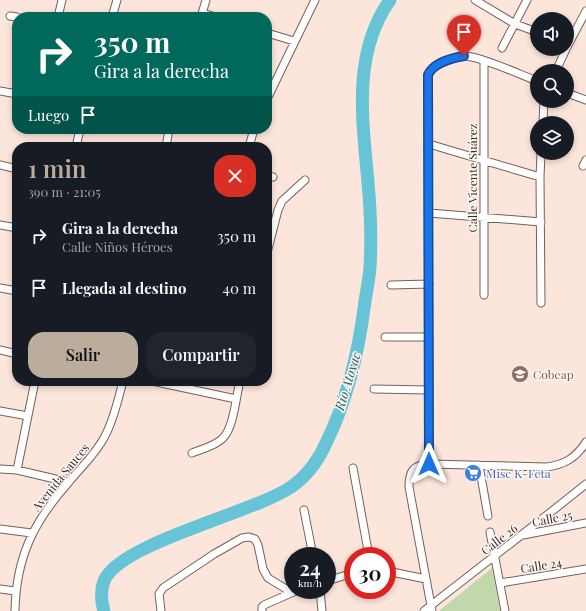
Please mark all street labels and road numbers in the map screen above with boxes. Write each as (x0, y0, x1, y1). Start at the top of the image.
street label: Calle Vicente Suárez (464, 123, 480, 233)
street label: Avenida Sauces (27, 440, 92, 515)
street label: Calle 25 (530, 506, 574, 530)
street label: Calle 26 (477, 520, 521, 558)
street label: Calle 24 (519, 554, 563, 576)

